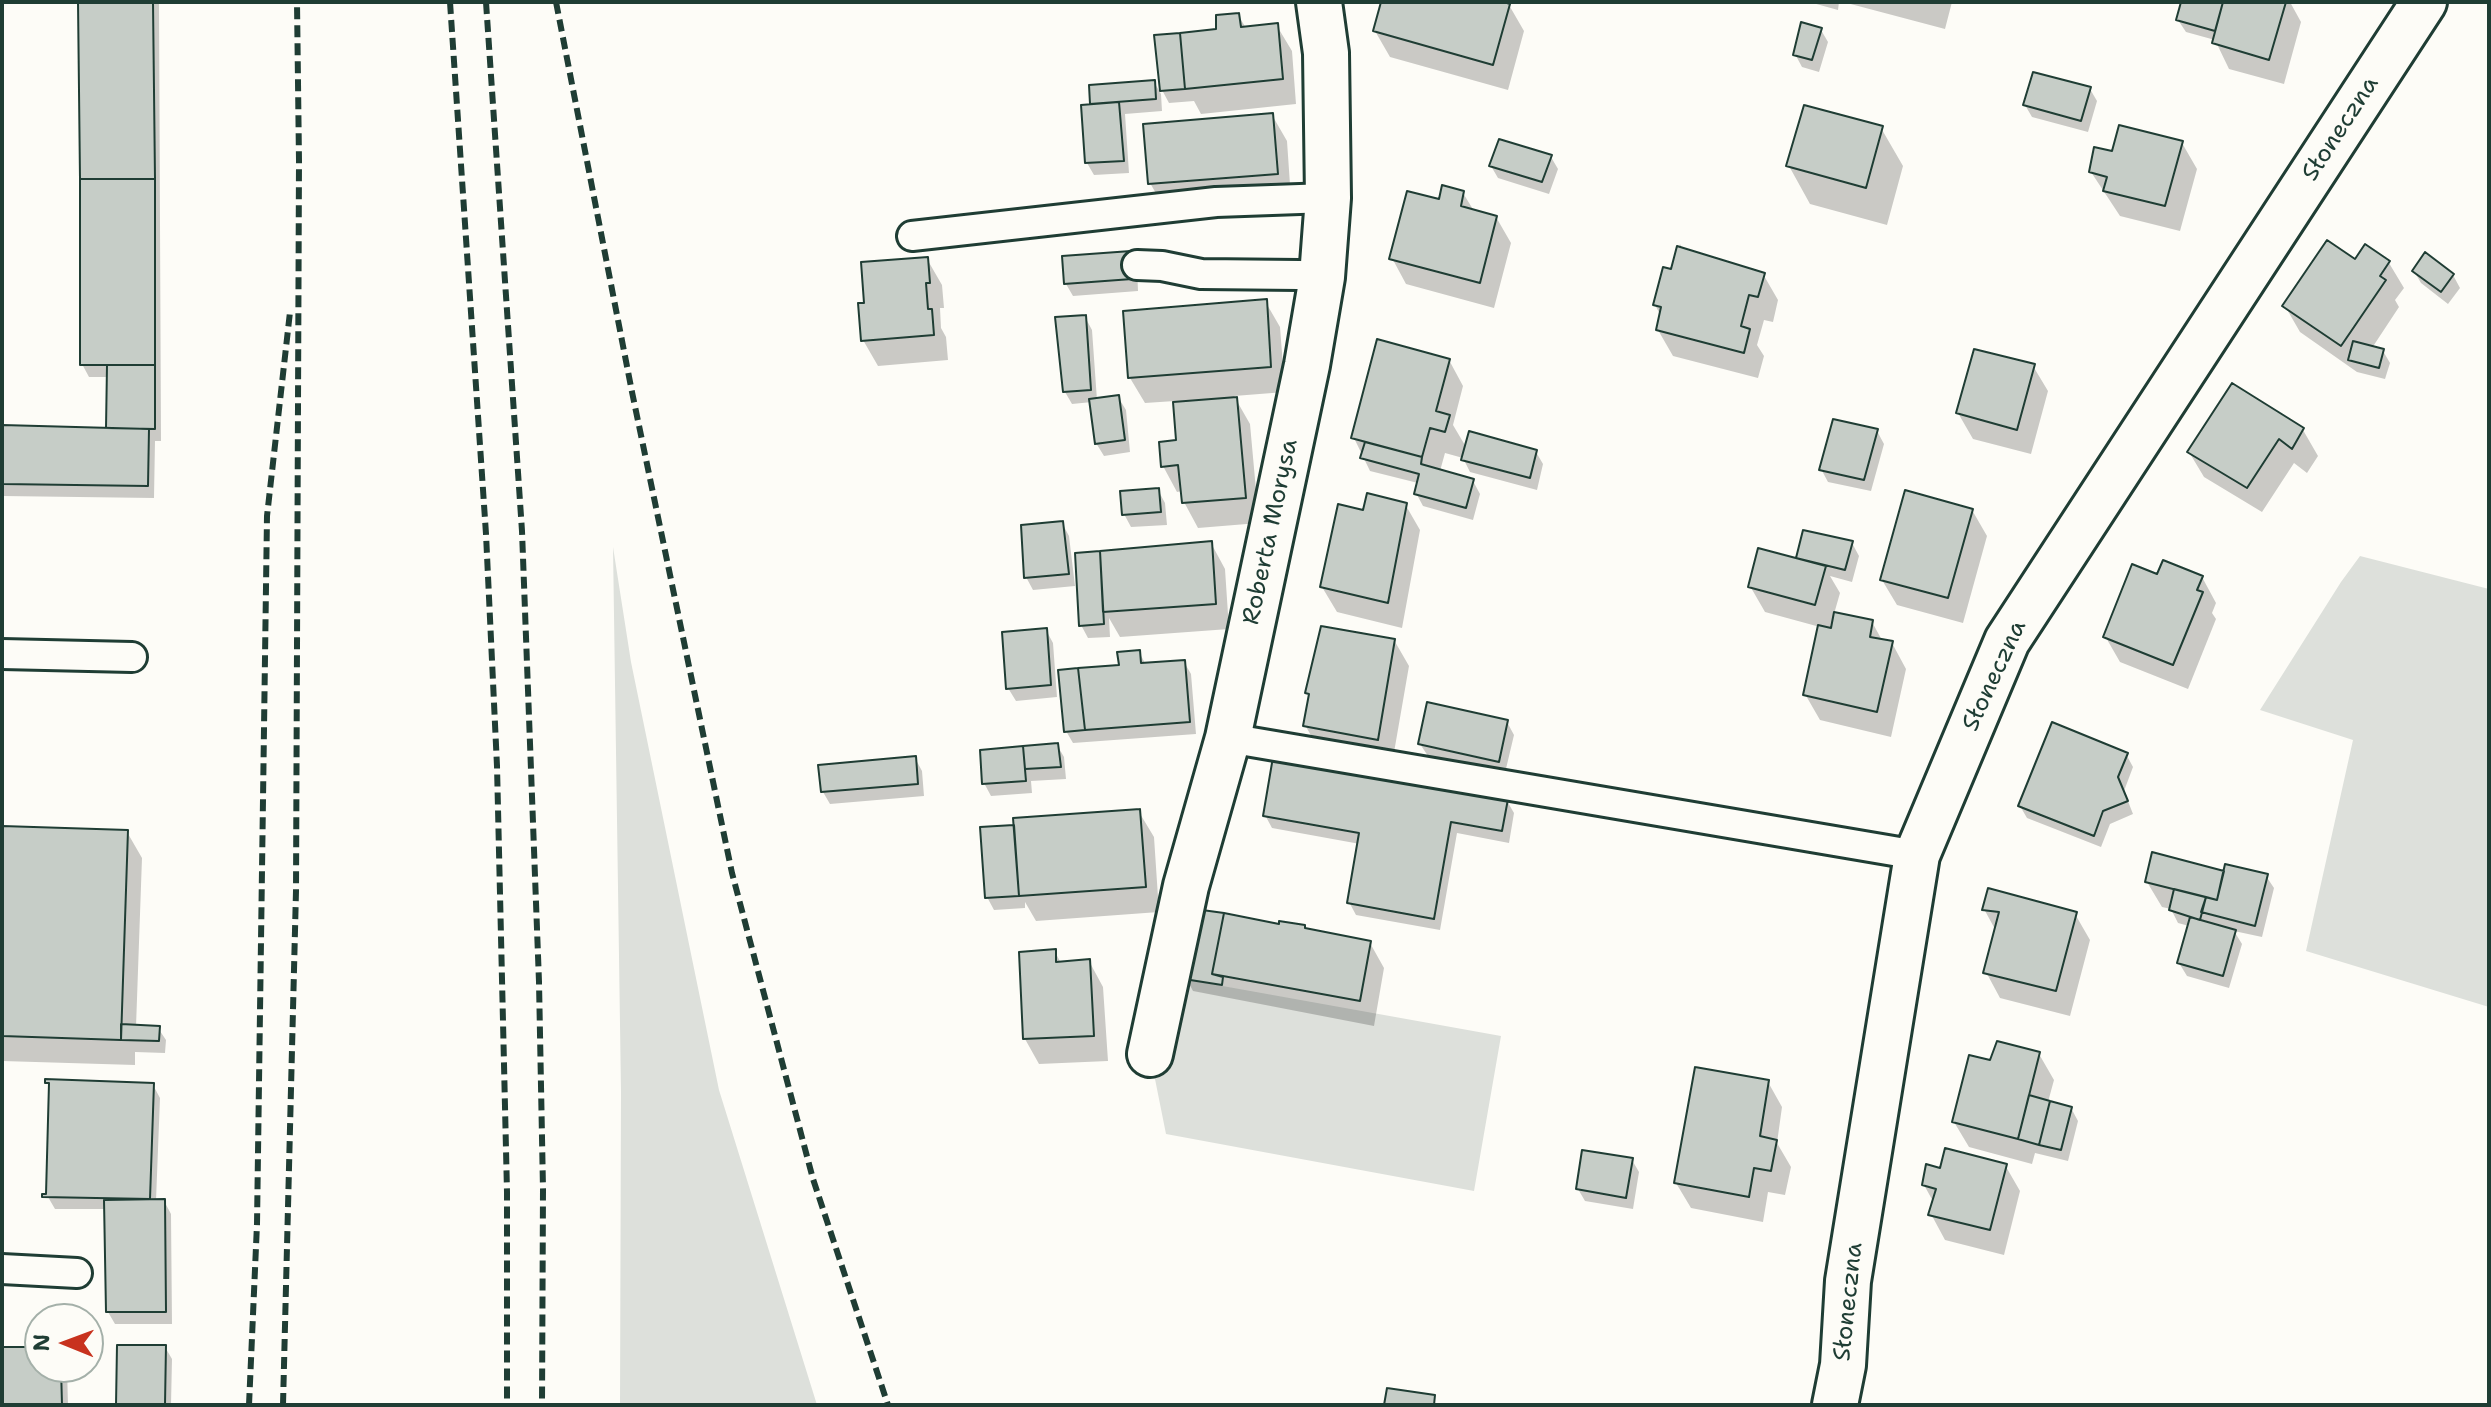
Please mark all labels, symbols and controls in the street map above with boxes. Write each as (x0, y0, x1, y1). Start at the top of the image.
street label: Słoneczna (2297, 71, 2385, 187)
street label: Roberta Morysa (1237, 437, 1305, 627)
street label: Słoneczna (1957, 616, 2033, 736)
street label: Słoneczna (1828, 1241, 1870, 1363)
north arrow (24, 1303, 104, 1383)
text: N (27, 1334, 56, 1352)

